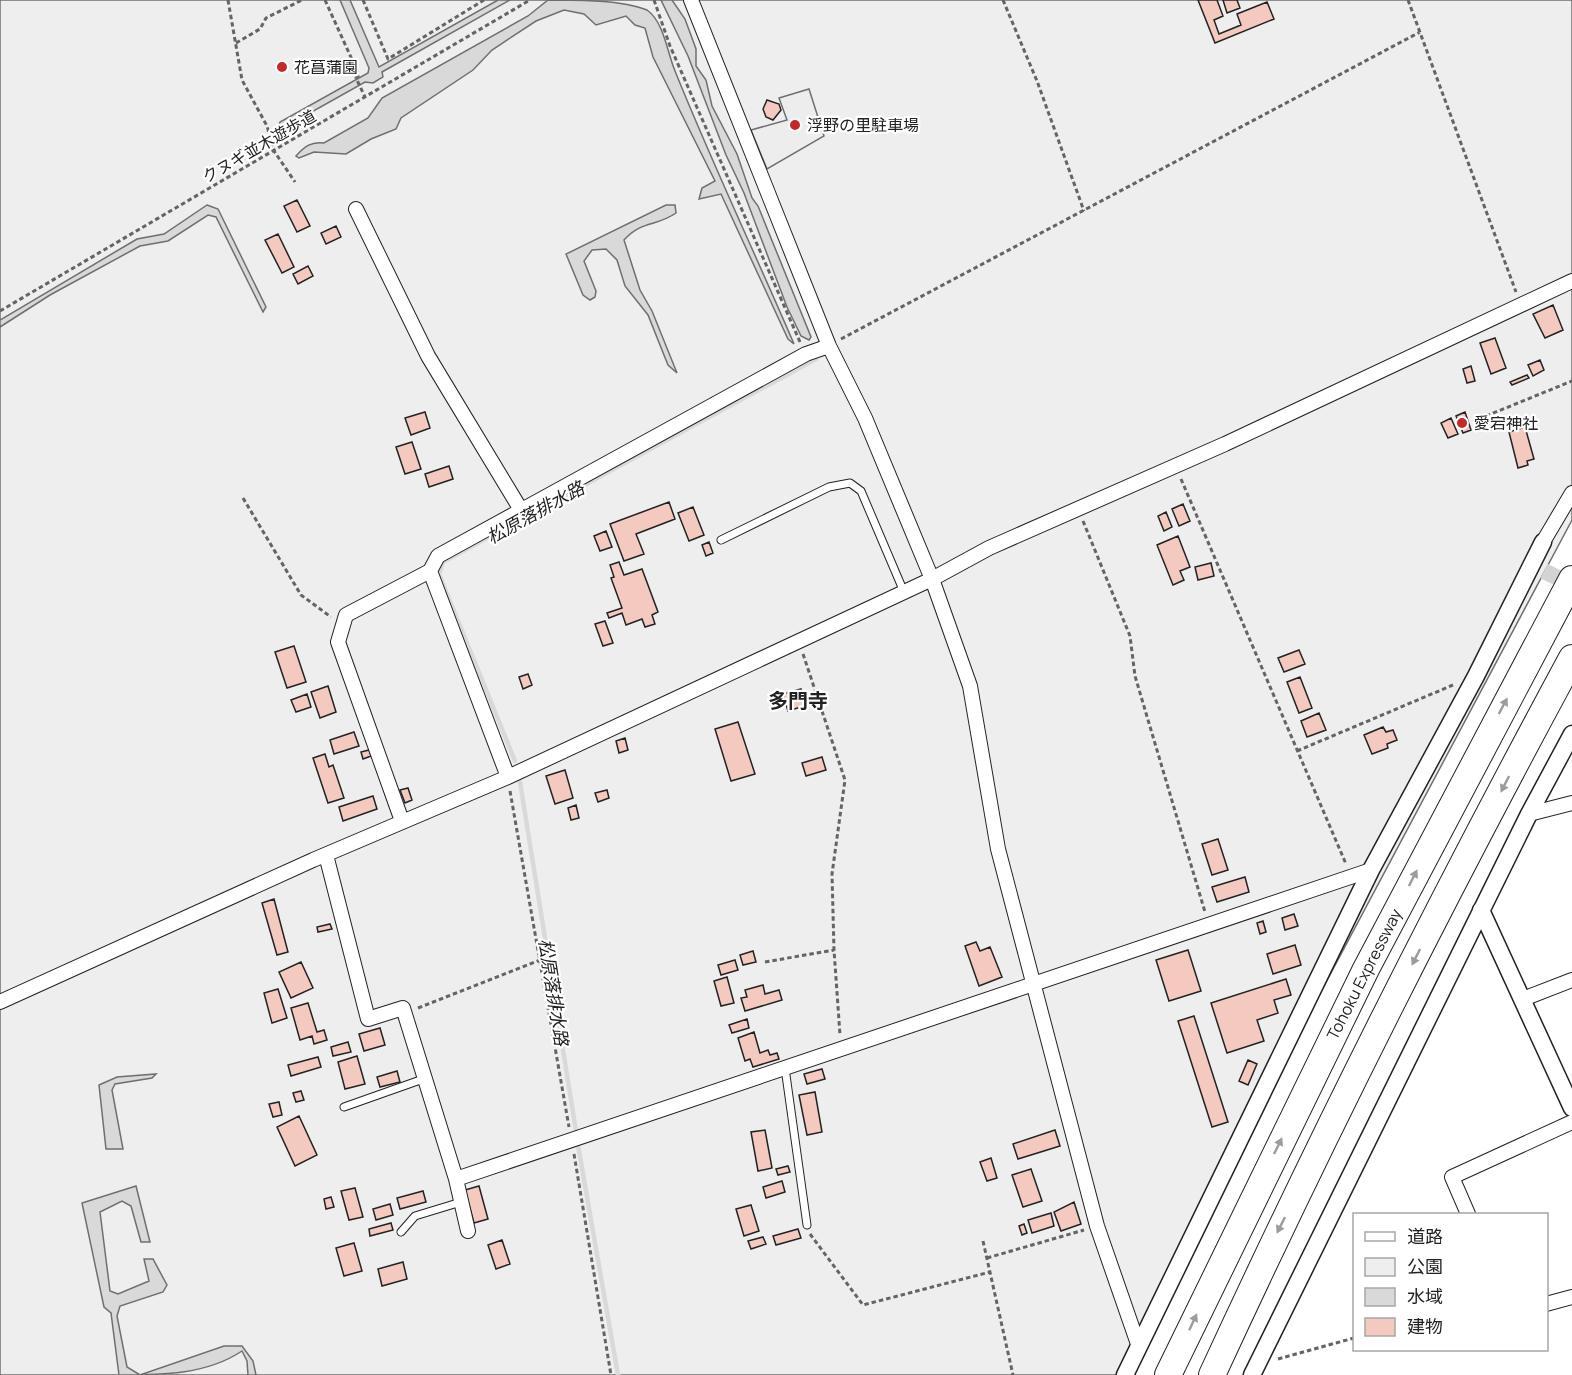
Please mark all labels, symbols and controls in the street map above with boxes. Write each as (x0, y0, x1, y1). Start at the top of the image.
place label: 花菖蒲園 (294, 56, 358, 78)
marker: 花菖蒲園 (275, 60, 289, 74)
street label: クヌギ並木遊歩道 (198, 104, 320, 188)
place label: 浮野の里駐車場 (807, 114, 919, 136)
marker: 浮野の里駐車場 (788, 118, 802, 132)
place label: 愛宕神社 (1474, 412, 1538, 434)
marker: 愛宕神社 (1455, 416, 1469, 430)
water label: 松原落排水路 (482, 474, 590, 549)
district label: 多門寺 (768, 687, 828, 714)
one-way arrow (1498, 697, 1508, 714)
one-way arrow (1500, 775, 1510, 792)
one-way arrow (1408, 870, 1417, 887)
street label: Tohoku Expressway (1321, 904, 1407, 1043)
water label: 松原落排水路 (534, 937, 575, 1049)
one-way arrow (1411, 949, 1421, 966)
one-way arrow (1273, 1138, 1283, 1155)
legend (1353, 1213, 1548, 1351)
one-way arrow (1276, 1217, 1286, 1234)
text: 道路 (1407, 1224, 1443, 1248)
text: 公園 (1407, 1254, 1443, 1278)
text: 水域 (1407, 1284, 1443, 1308)
one-way arrow (1189, 1314, 1198, 1331)
text: 建物 (1407, 1314, 1443, 1338)

